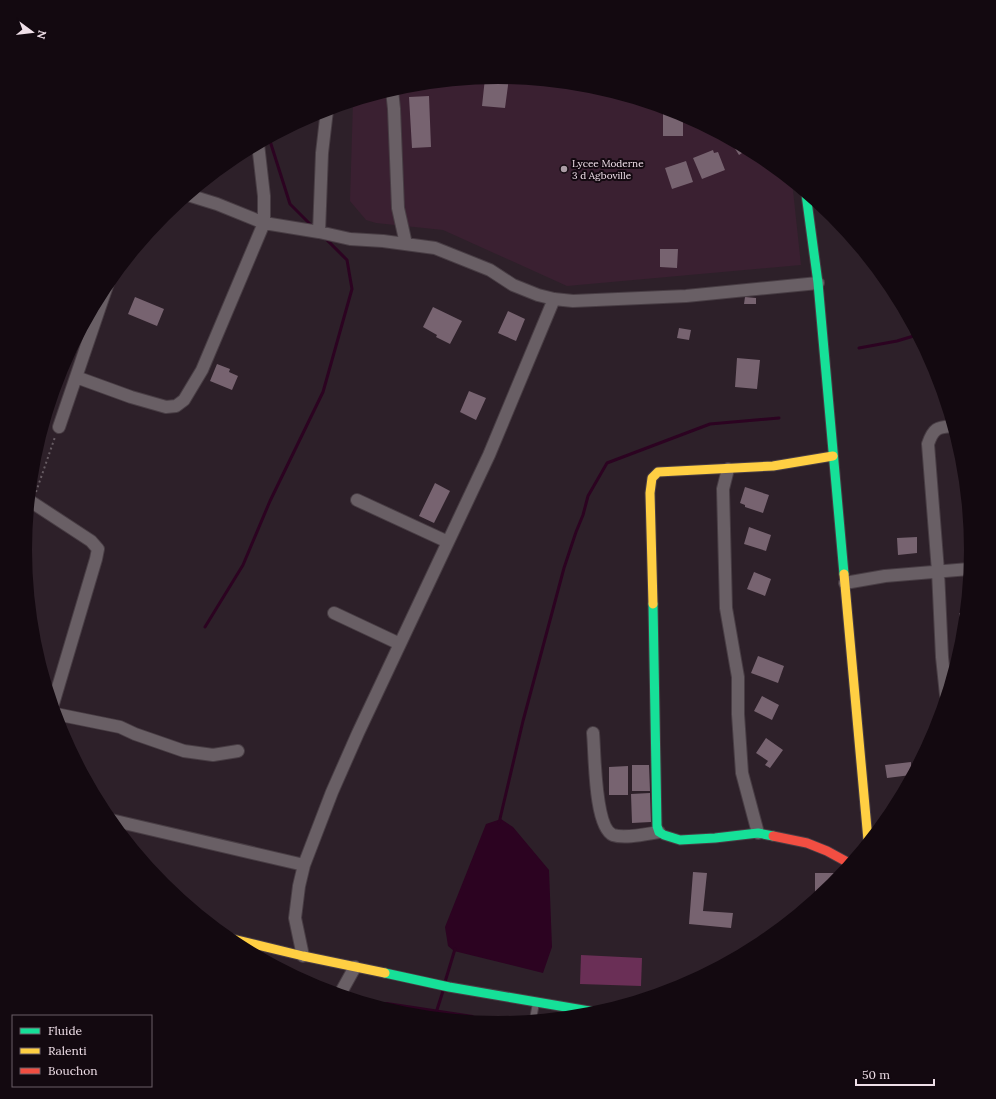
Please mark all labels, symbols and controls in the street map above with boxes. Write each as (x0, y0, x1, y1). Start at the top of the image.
north arrow (12, 12, 52, 52)
text: N (34, 29, 50, 41)
place label: Lycee Moderne 3 d Agboville (572, 157, 644, 182)
marker: Lycee Moderne 3 d Agboville (559, 164, 569, 174)
legend (12, 1015, 152, 1087)
text: Fluide (48, 1023, 83, 1038)
text: Ralenti (48, 1043, 87, 1058)
scale bar (856, 1061, 934, 1087)
text: Bouchon (48, 1063, 98, 1078)
text: 50 m (862, 1067, 890, 1082)

